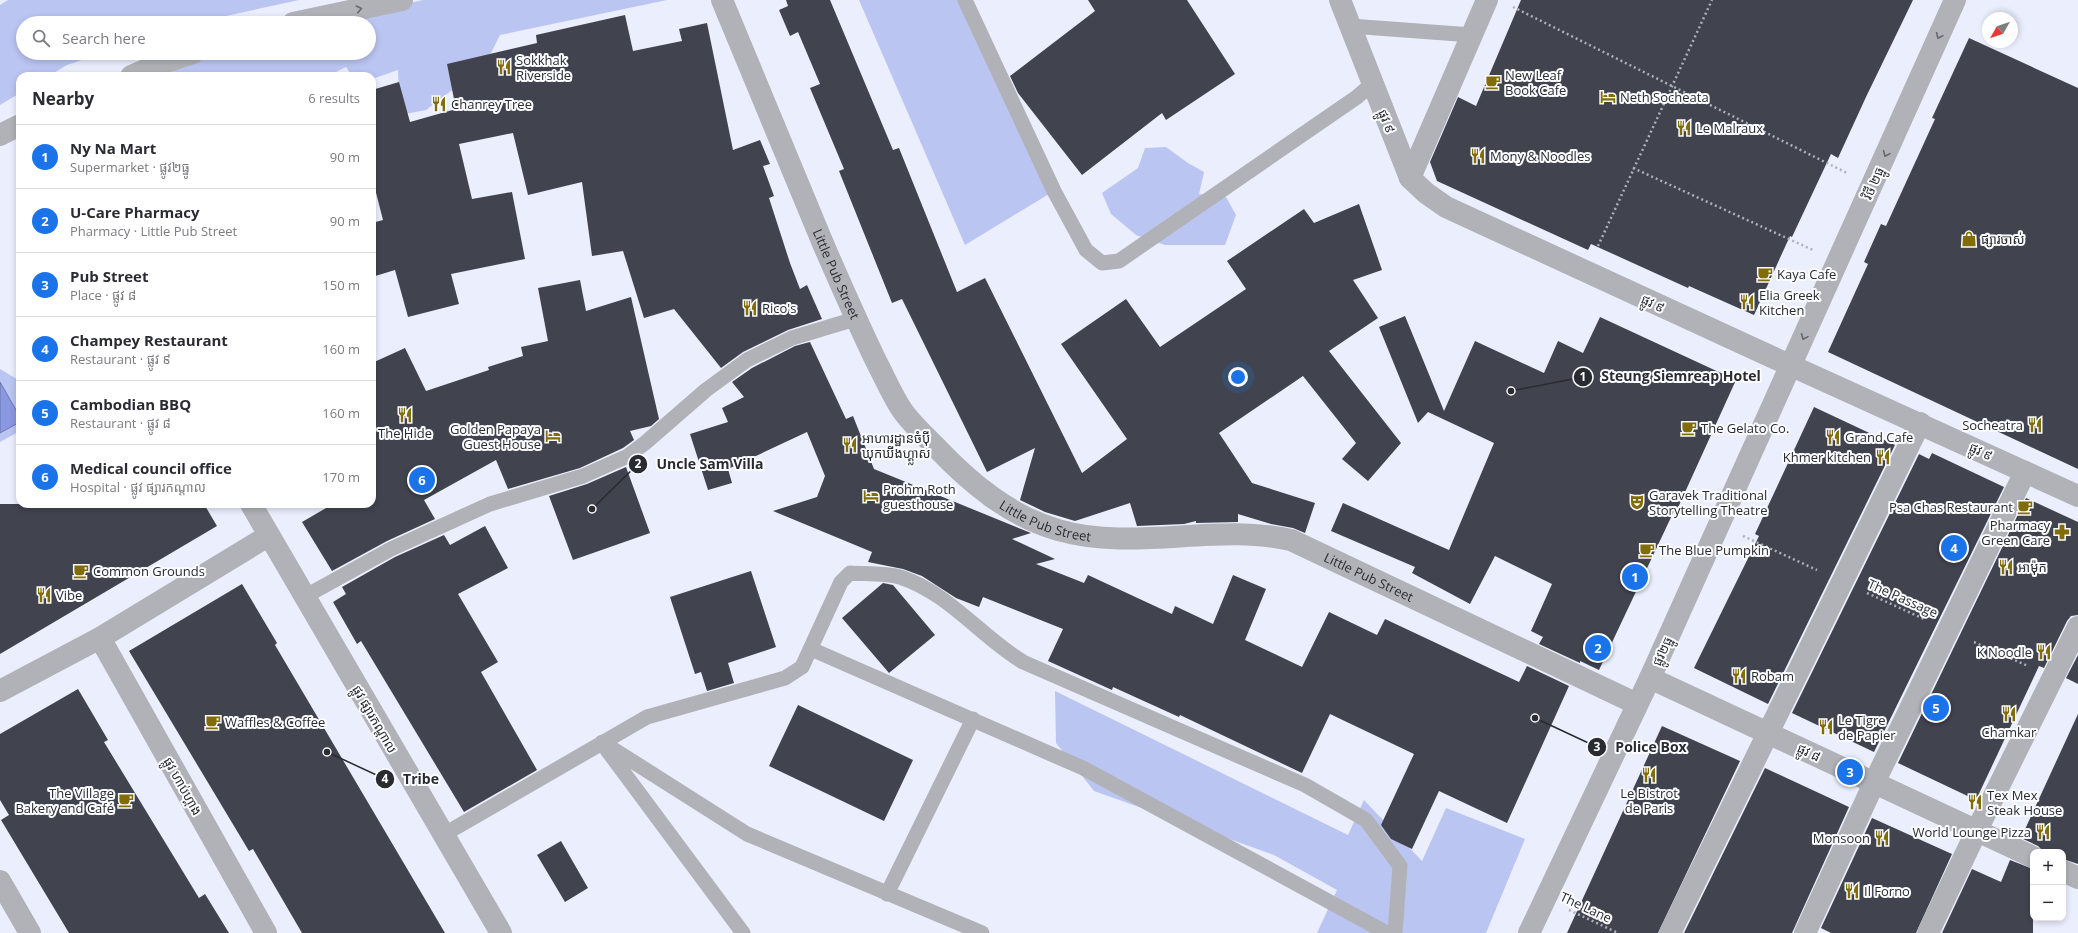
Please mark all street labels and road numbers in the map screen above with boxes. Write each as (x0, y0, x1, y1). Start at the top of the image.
street label: ផ្លូវ ៩ (1371, 106, 1400, 137)
street label: វិថី ២ធ្នូ (1858, 164, 1891, 204)
street label: Little Pub Street (809, 226, 864, 322)
street label: ផ្លូវ ៩ (1637, 290, 1668, 319)
street label: ផ្លូវ ៩ (1965, 438, 1996, 467)
street label: Little Pub Street (996, 496, 1093, 546)
street label: Little Pub Street (1321, 548, 1417, 606)
street label: The Passage (1865, 575, 1941, 621)
street label: ផ្លូវ២ធ្នូ (1648, 633, 1679, 670)
street label: ផ្លូវ ផ្សារកណ្តាល (346, 682, 402, 758)
street label: ផ្លូវ ៨ (1793, 739, 1824, 768)
street label: ផ្លូវ ហាប់ហ្គាង (157, 754, 206, 820)
street label: The Lane (1557, 887, 1615, 927)

